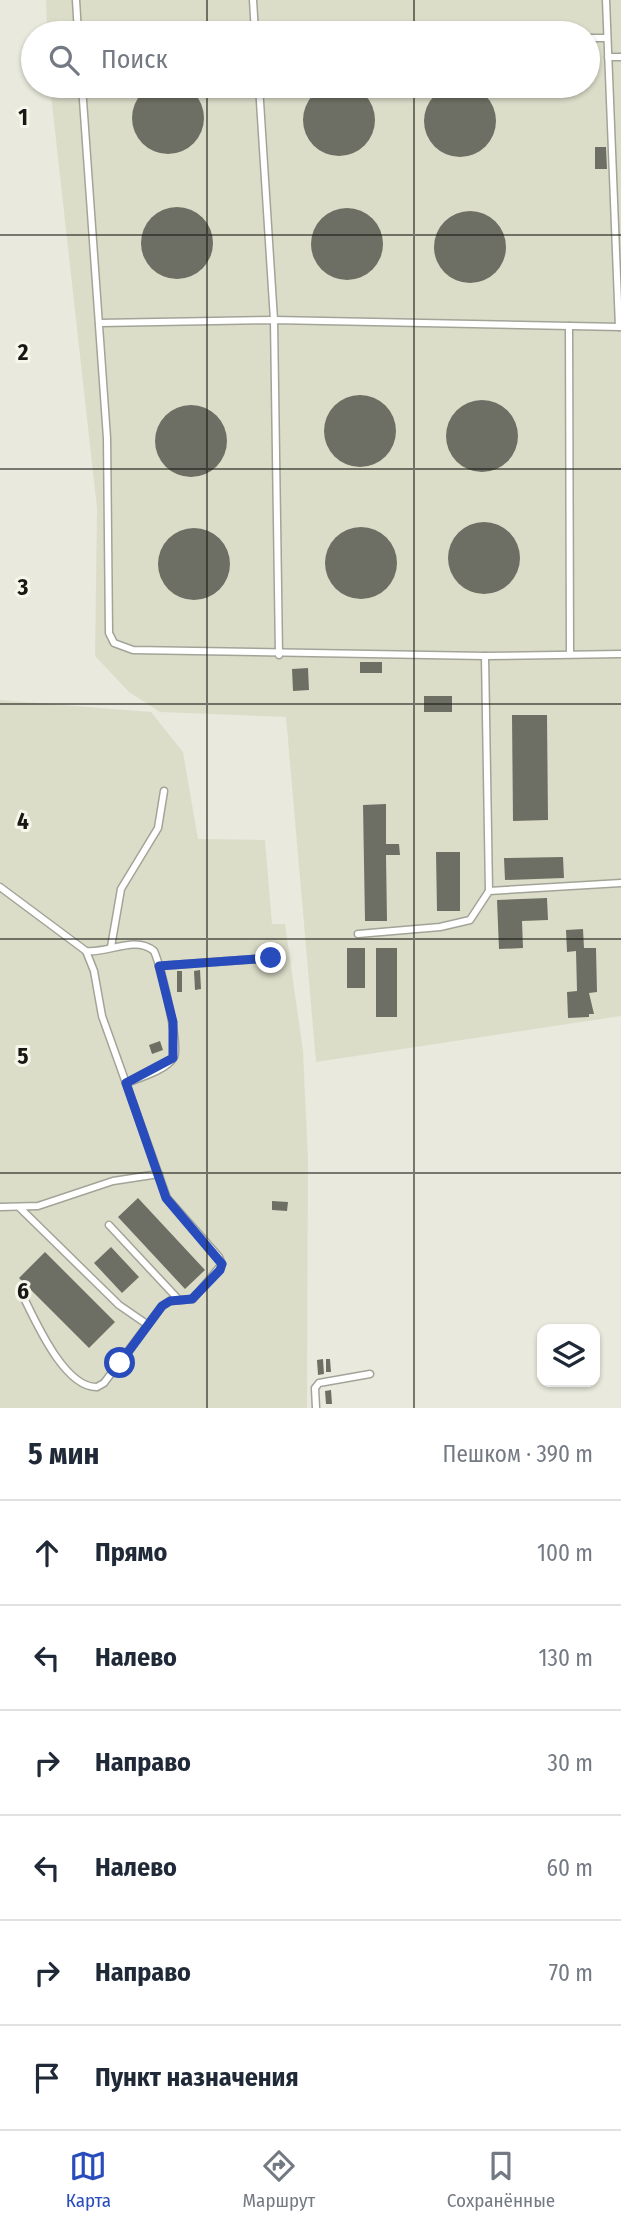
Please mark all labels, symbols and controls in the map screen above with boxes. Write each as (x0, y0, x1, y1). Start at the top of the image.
search box (21, 21, 600, 98)
icon: search (45, 41, 83, 79)
text: Поиск (101, 44, 168, 75)
text: 1 (18, 103, 28, 131)
text: 2 (17, 338, 29, 366)
text: 3 (17, 573, 29, 601)
text: 4 (17, 807, 29, 835)
route end (255, 942, 286, 973)
text: 5 (17, 1042, 29, 1070)
text: 6 (17, 1277, 29, 1305)
map controls (537, 1324, 600, 1387)
button: layers (537, 1324, 600, 1387)
route start (104, 1347, 135, 1378)
text: 5 мин (28, 1436, 99, 1472)
text: Пешком · 390 m (443, 1440, 593, 1468)
icon: ahead (28, 1534, 66, 1572)
text: Прямо (95, 1537, 167, 1568)
text: 100 m (537, 1539, 593, 1567)
icon: left (28, 1639, 66, 1677)
text: Налево (95, 1642, 177, 1673)
text: 130 m (539, 1644, 593, 1672)
icon: right (28, 1744, 66, 1782)
text: Направо (95, 1747, 191, 1778)
text: 30 m (548, 1749, 593, 1777)
icon: left (28, 1849, 66, 1887)
text: Налево (95, 1852, 177, 1883)
text: 60 m (547, 1854, 593, 1882)
icon: right (28, 1954, 66, 1992)
text: Направо (95, 1957, 191, 1988)
text: 70 m (549, 1959, 593, 1987)
icon: arrive (28, 2059, 66, 2097)
text: Пункт назначения (95, 2062, 299, 2093)
tab: Карта (66, 2147, 111, 2212)
tab: Маршрут (243, 2147, 315, 2212)
tab: Сохранённые (447, 2147, 555, 2212)

